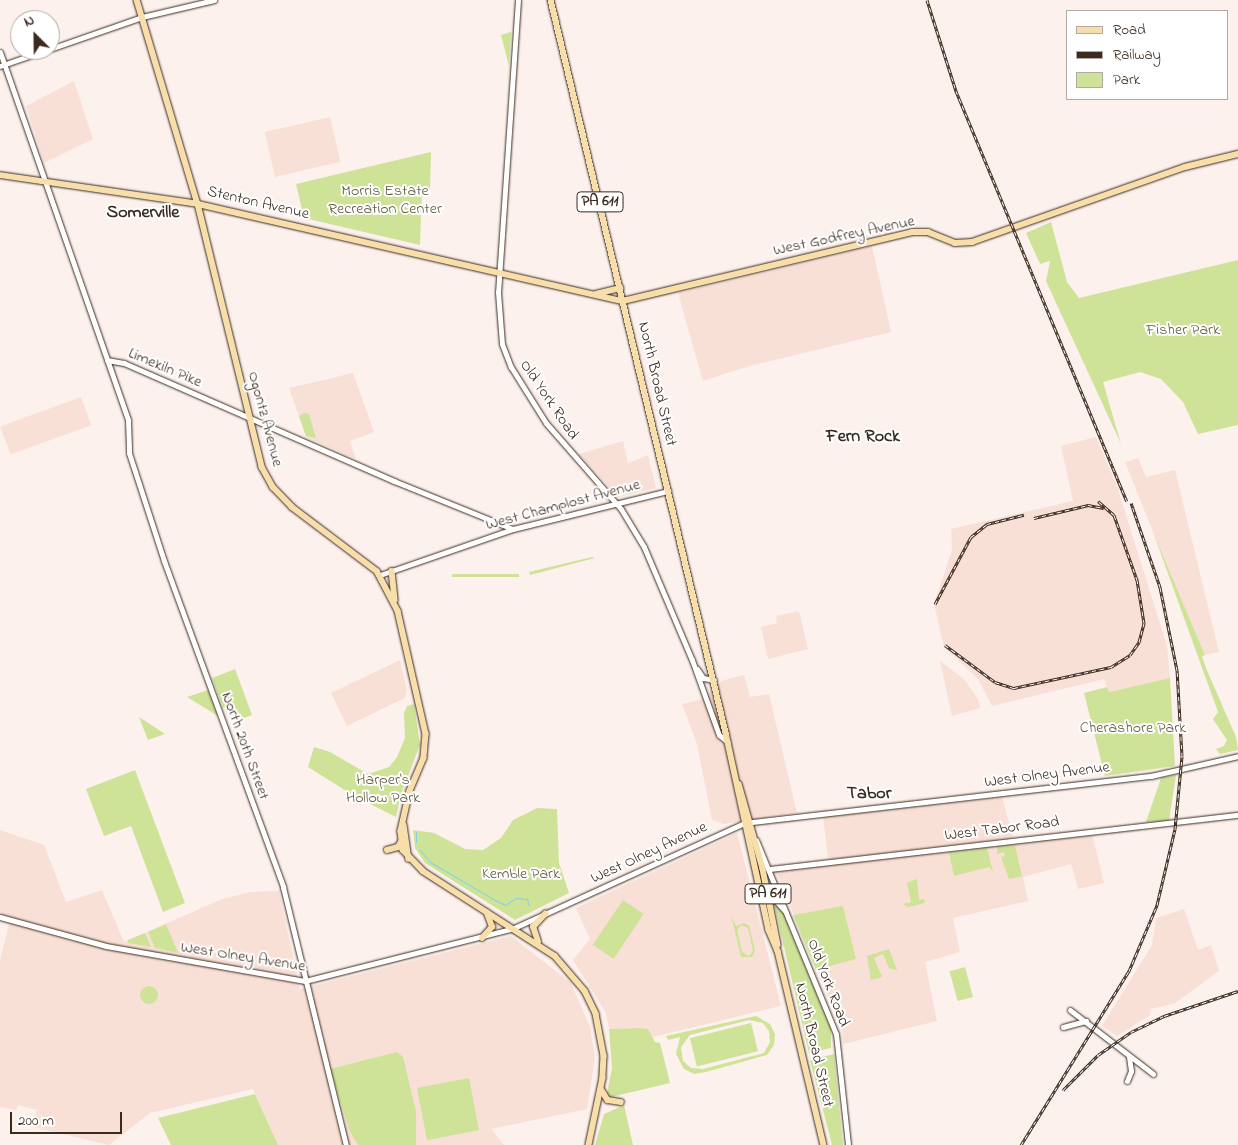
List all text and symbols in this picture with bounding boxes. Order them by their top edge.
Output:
north arrow [10,10,60,60]
text: N [21,10,38,33]
legend [1066,10,1228,100]
text: Road [1113,19,1146,41]
text: Railway [1113,44,1161,66]
text: Park [1113,69,1140,91]
park label: Morris Estate Recreation Center [328,181,442,219]
street label: Stenton Avenue [205,182,311,224]
road number: PA 611 [576,190,624,214]
district label: Somerville [107,202,179,224]
street label: West Godfrey Avenue [771,212,917,260]
street label: North Broad Street [633,320,681,448]
park label: Fisher Park [1146,320,1220,340]
street label: Limekiln Pike [125,344,205,392]
street label: Old York Road [515,356,583,444]
street label: Ogontz Avenue [243,369,287,469]
district label: Fern Rock [826,426,900,448]
street label: West Champlost Avenue [484,475,642,535]
street label: North 20th Street [217,690,273,802]
park label: Cherashore Park [1080,718,1186,738]
street label: West Olney Avenue [983,758,1111,792]
park label: Harper's Hollow Park [346,770,420,808]
district label: Tabor [847,783,891,805]
street label: West Tabor Road [944,812,1060,846]
street label: West Olney Avenue [588,818,710,888]
park label: Kemble Park [482,864,560,884]
road number: PA 611 [744,882,792,906]
street label: Old York Road [803,937,853,1029]
street label: West Olney Avenue [179,938,307,976]
street label: North Broad Street [790,981,838,1109]
scale bar [12,1102,125,1134]
text: 200 m [18,1110,54,1132]

